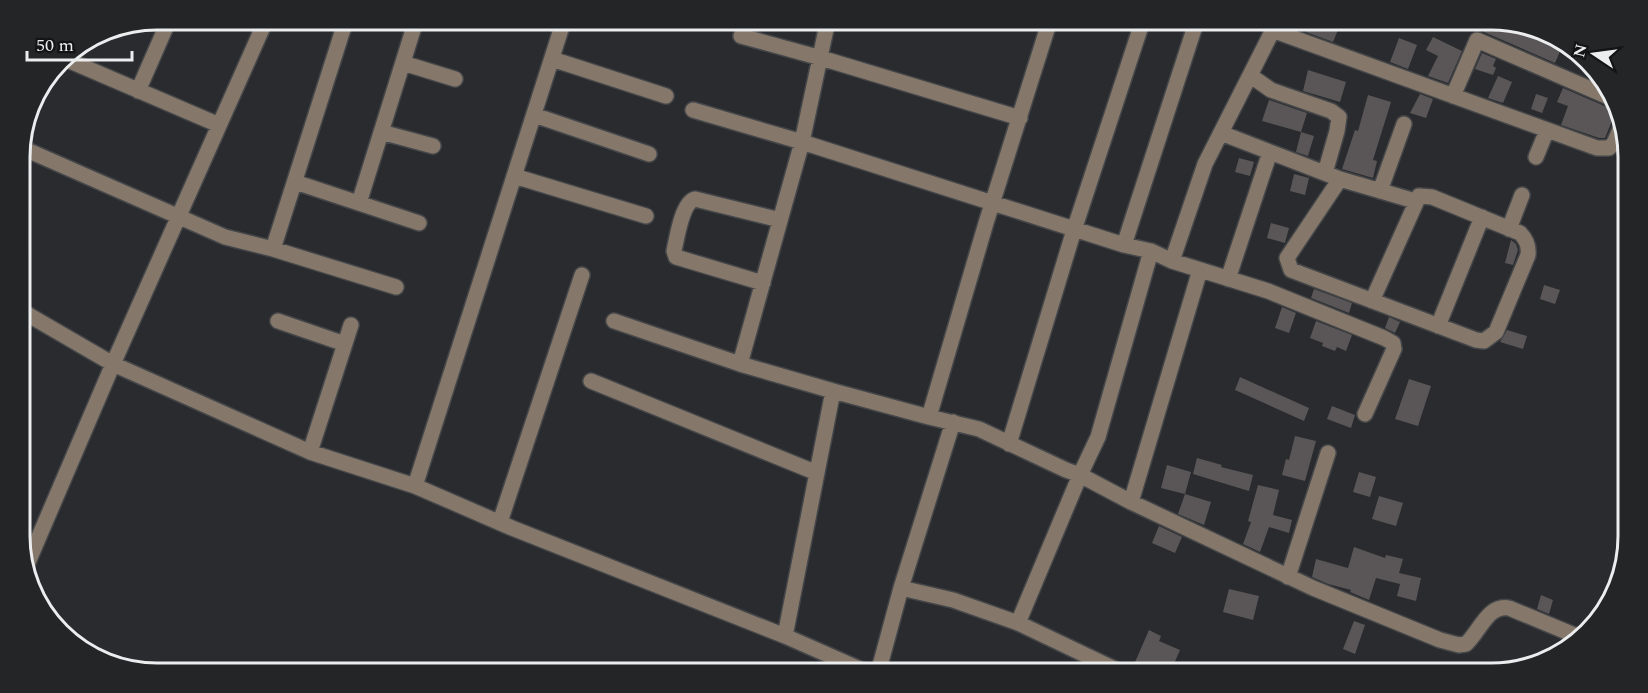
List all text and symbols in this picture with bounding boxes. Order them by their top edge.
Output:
scale bar [27,24,132,62]
north arrow [1564,24,1624,84]
text: 50 m [36,32,74,59]
text: N [1567,42,1594,60]

